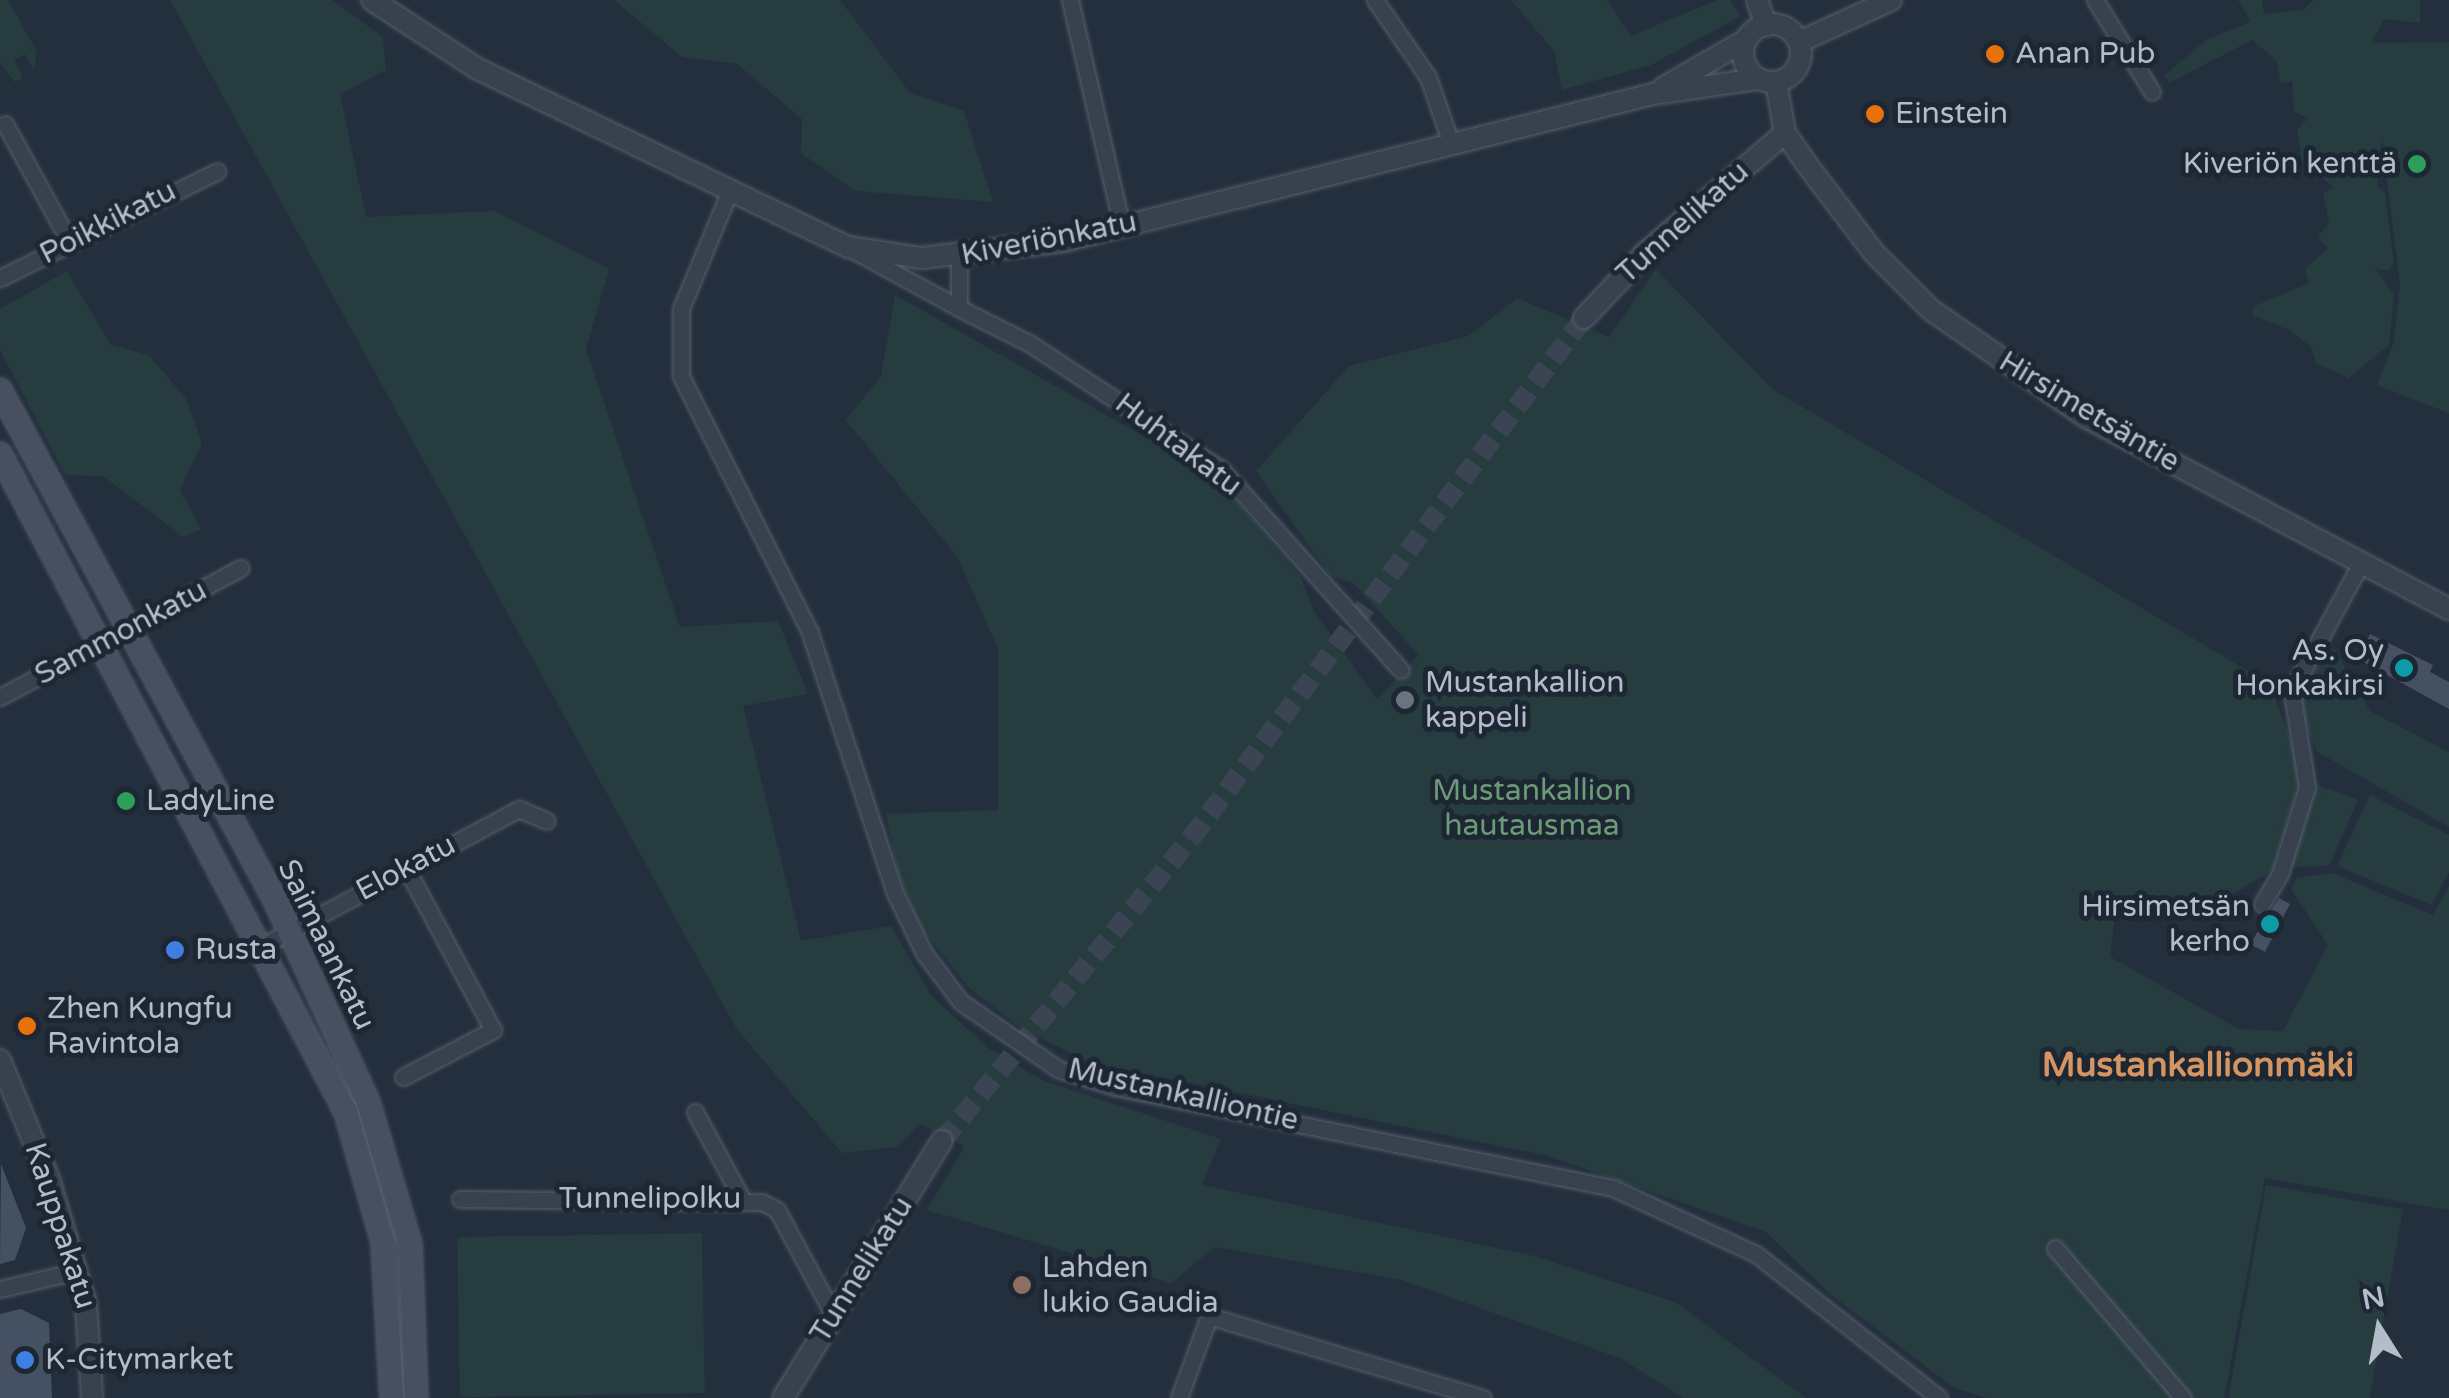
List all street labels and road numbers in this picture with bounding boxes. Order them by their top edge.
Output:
street label: Tunnelikatu [1609,154,1757,292]
street label: Poikkikatu [34,173,182,273]
street label: Kiveriönkatu [958,204,1140,274]
street label: Hirsimetsäntie [1992,344,2186,480]
street label: Huhtakatu [1108,386,1248,504]
street label: Sammonkatu [29,573,213,693]
street label: Elokatu [350,827,462,909]
street label: Saimaankatu [269,854,383,1036]
street label: Mustankalliontie [1064,1051,1302,1139]
street label: Kauppakatu [16,1139,104,1313]
street label: Tunnelipolku [559,1181,741,1217]
street label: Tunnelikatu [803,1190,921,1350]

